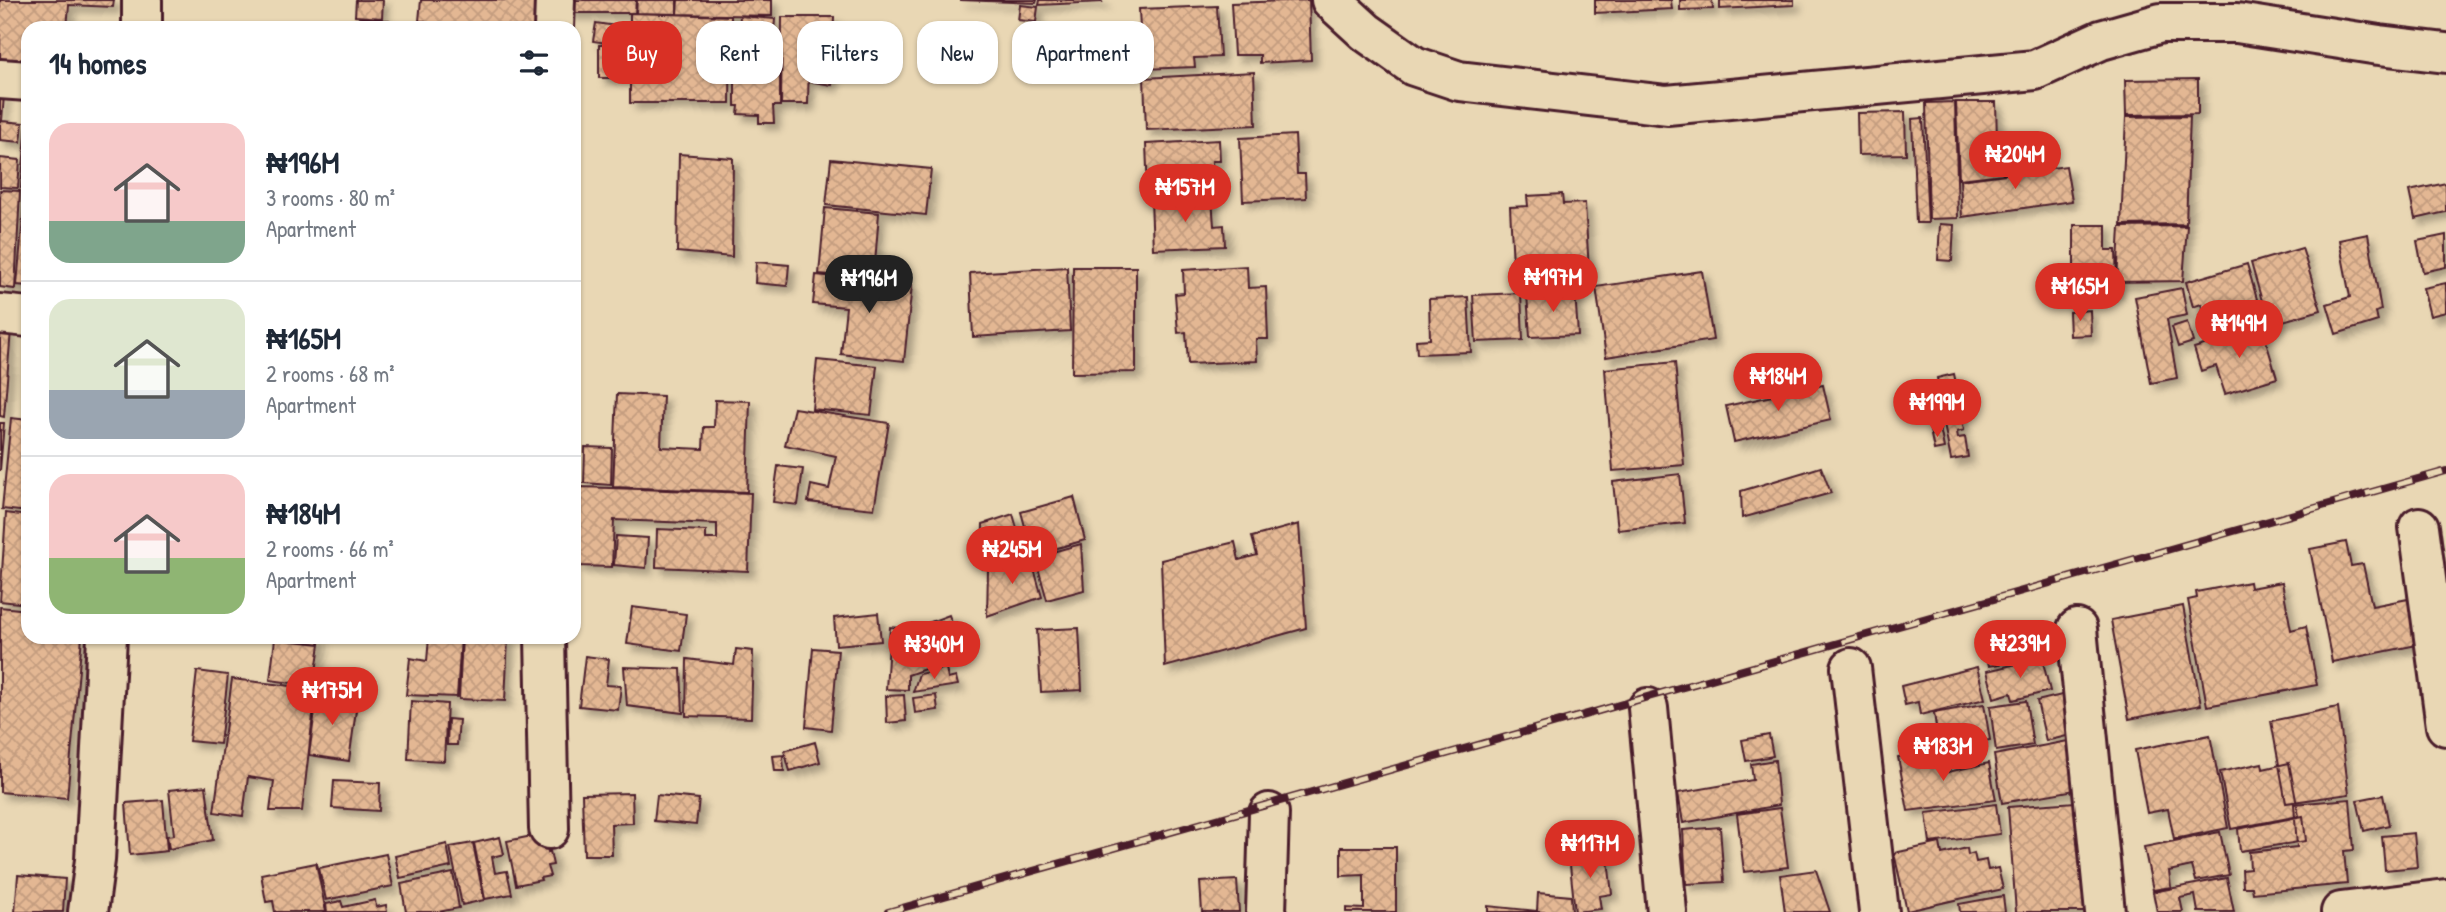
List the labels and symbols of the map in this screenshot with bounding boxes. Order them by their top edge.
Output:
pin: ₦204M [1966,132,2064,191]
pin: ₦157M [1136,164,1234,224]
pin: ₦197M [1504,254,1602,314]
pin: ₦196M [820,256,918,315]
pin: ₦165M [2031,264,2129,323]
pin: ₦149M [2190,300,2288,360]
pin: ₦184M [1729,354,1827,413]
pin: ₦199M [1888,380,1986,439]
pin: ₦245M [963,526,1061,586]
pin: ₦239M [1971,620,2069,680]
pin: ₦340M [885,622,983,681]
pin: ₦175M [283,668,381,727]
pin: ₦183M [1894,724,1992,783]
pin: ₦117M [1541,820,1639,880]

